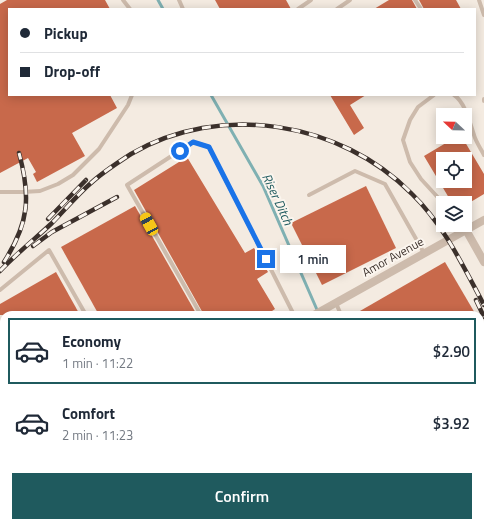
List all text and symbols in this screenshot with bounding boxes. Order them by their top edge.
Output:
text: Pickup [44,22,88,45]
text: Drop-off [44,60,100,83]
north arrow [436,108,472,144]
map controls [436,108,472,232]
route start [171,142,189,160]
button: locate [436,152,472,188]
water label: Riser Ditch [257,170,299,229]
button: layers [436,196,472,232]
car [138,211,160,237]
street label: Amor Avenue [358,232,427,281]
callout: 1 min [280,245,346,273]
text: 1 min [297,249,329,269]
route end [257,250,275,268]
text: Economy [62,330,121,353]
icon: car [14,333,50,369]
text: $2.90 [433,340,470,363]
text: 1 min · 11:22 [62,353,133,373]
text: Comfort [62,402,115,425]
icon: car [14,405,50,441]
text: $3.92 [433,412,470,435]
text: 2 min · 11:23 [62,425,133,445]
button: Confirm [12,473,472,519]

